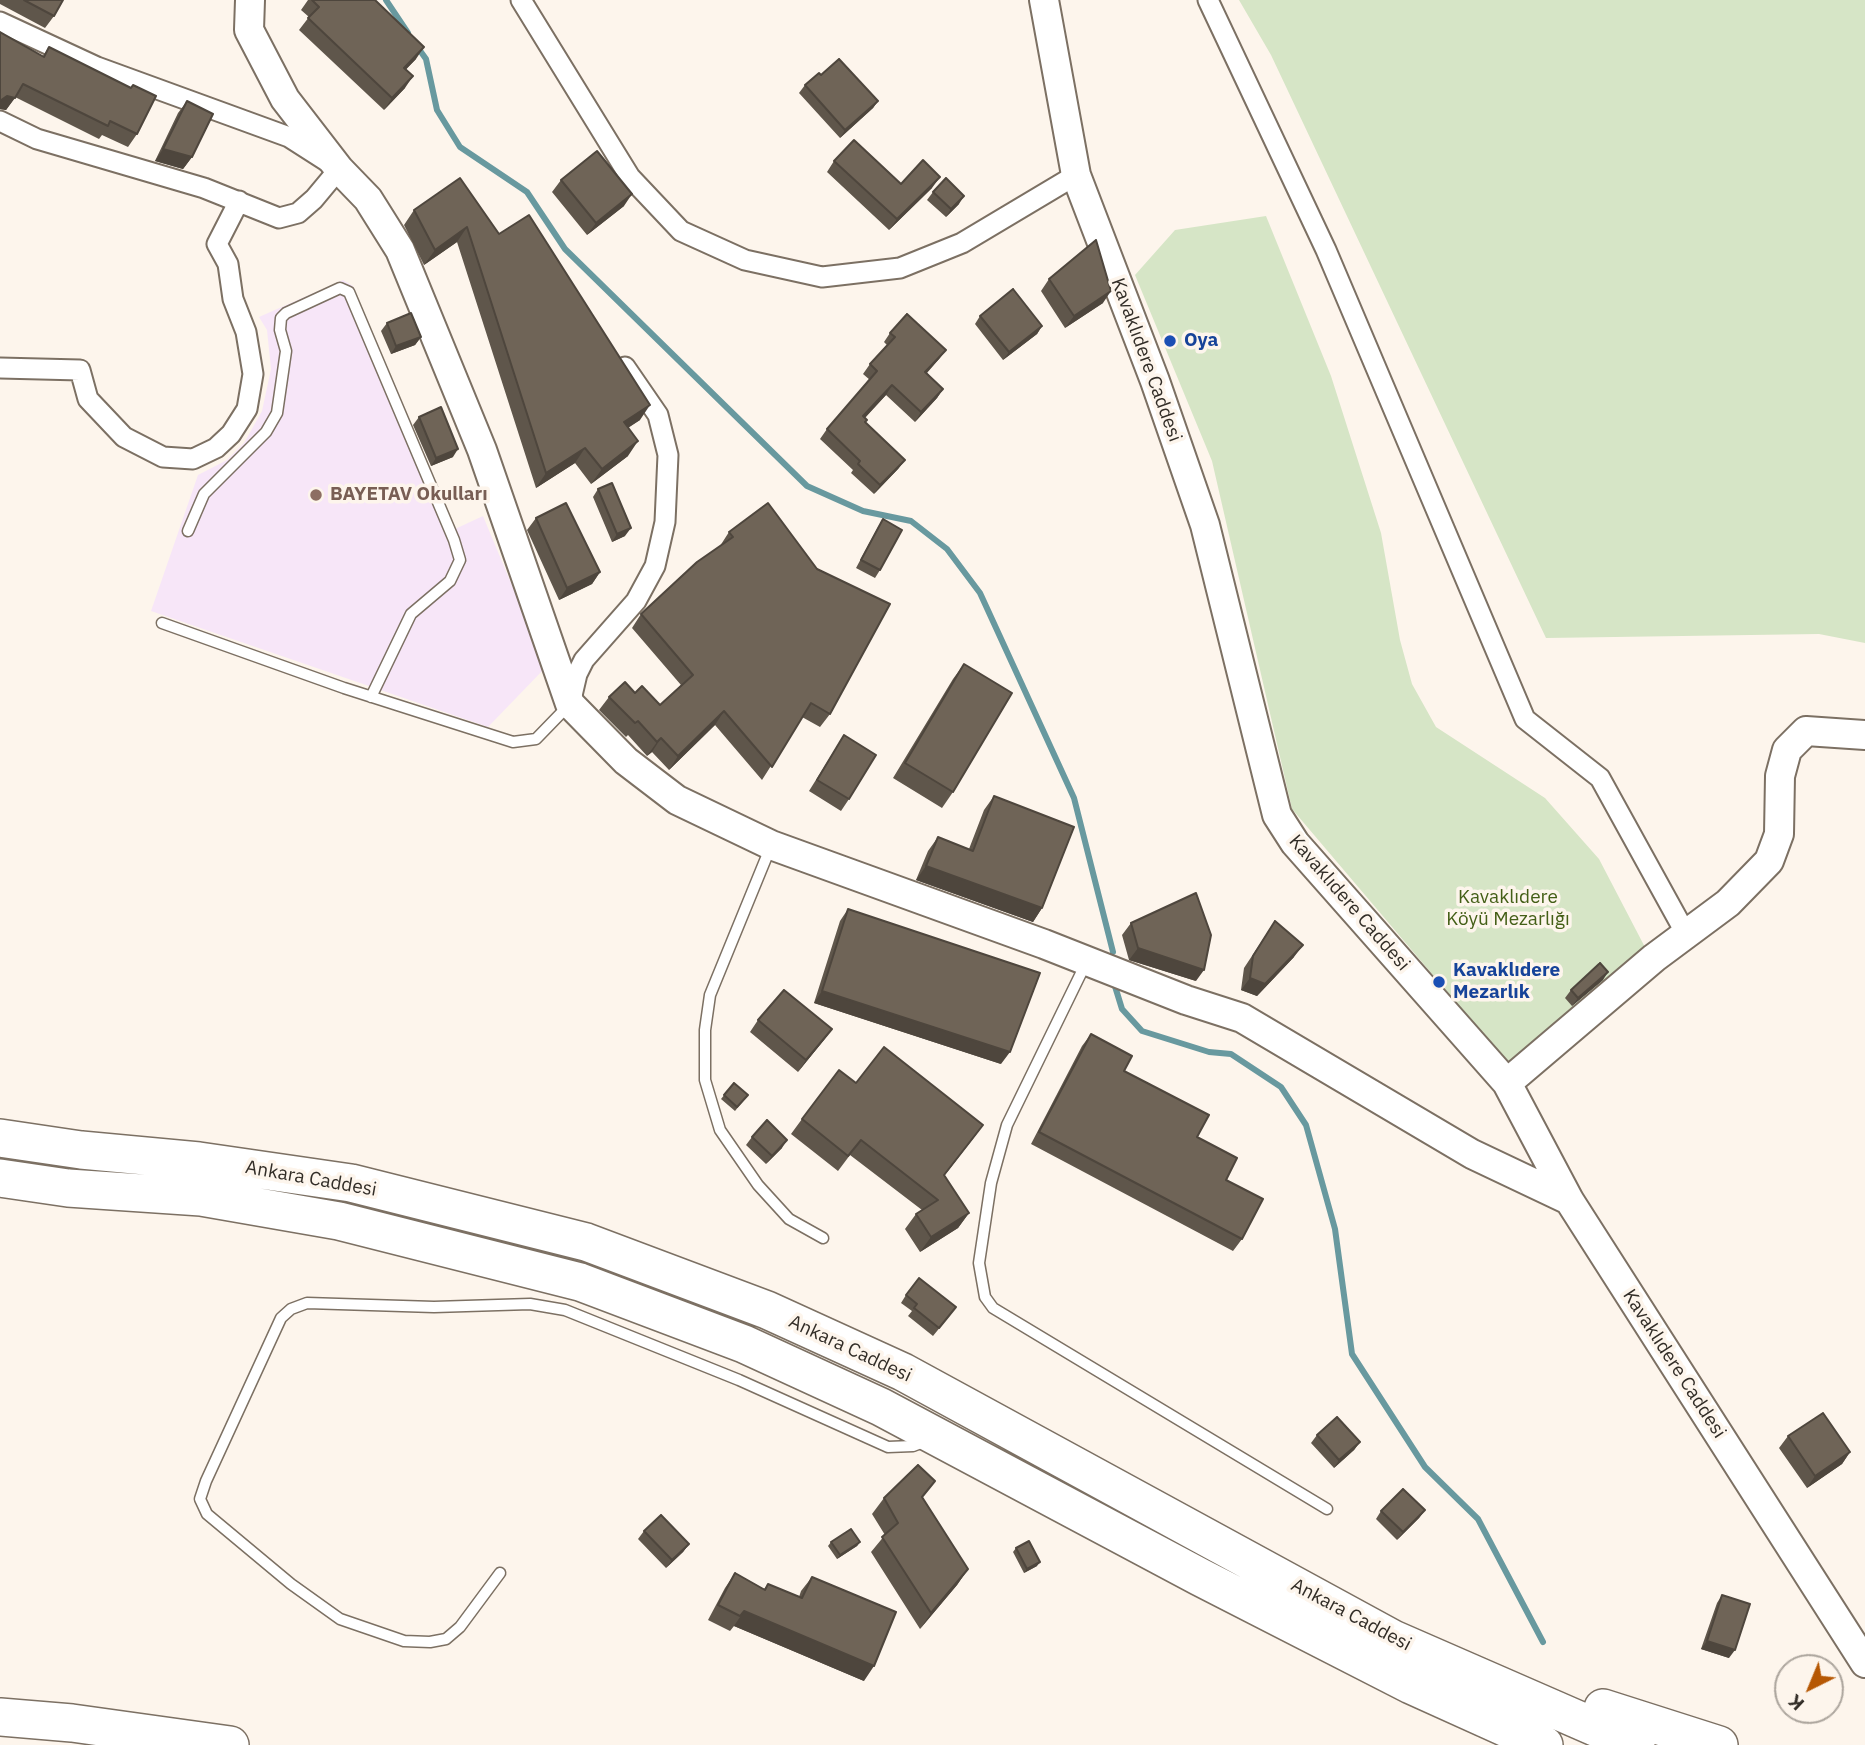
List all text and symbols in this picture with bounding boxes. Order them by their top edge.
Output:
street label: Kavaklıdere Caddesi [1106,275,1186,445]
place label: Oya [1184,330,1218,352]
marker: Oya [1162,333,1178,349]
place label: BAYETAV Okulları [330,484,488,506]
marker: BAYETAV Okulları [308,487,324,503]
street label: Kavaklıdere Caddesi [1284,830,1414,976]
park label: Kavaklıdere Köyü Mezarlığı [1446,887,1570,931]
place label: Kavaklıdere Mezarlık [1453,960,1560,1004]
marker: Kavaklıdere Mezarlık [1431,974,1447,990]
street label: Ankara Caddesi [244,1156,378,1202]
street label: Kavaklıdere Caddesi [1617,1285,1731,1443]
street label: Ankara Caddesi [785,1311,915,1387]
street label: Ankara Caddesi [1287,1574,1415,1656]
north arrow [1774,1654,1844,1724]
text: K [1783,1690,1809,1716]

